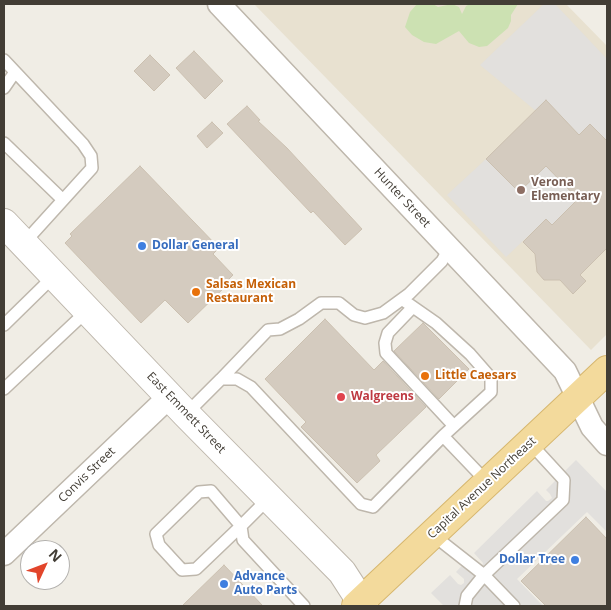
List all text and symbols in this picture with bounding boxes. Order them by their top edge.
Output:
street label: Hunter Street [371,165,433,231]
place label: Verona Elementary [531,176,600,204]
marker: Verona Elementary [515,184,527,196]
place label: Dollar General [152,239,239,253]
marker: Dollar General [136,240,148,252]
place label: Salsas Mexican Restaurant [206,278,296,306]
marker: Salsas Mexican Restaurant [190,286,202,298]
street label: East Emmett Street [144,369,228,457]
place label: Little Caesars [435,369,516,383]
marker: Little Caesars [419,370,431,382]
place label: Walgreens [351,390,414,404]
marker: Walgreens [335,391,347,403]
street label: Capital Avenue Northeast [425,434,539,542]
street label: Convis Street [56,444,118,506]
north arrow [20,540,70,590]
text: N [45,544,66,566]
place label: Dollar Tree [499,553,565,567]
marker: Dollar Tree [569,554,581,566]
place label: Advance Auto Parts [234,570,297,598]
marker: Advance Auto Parts [218,578,230,590]

